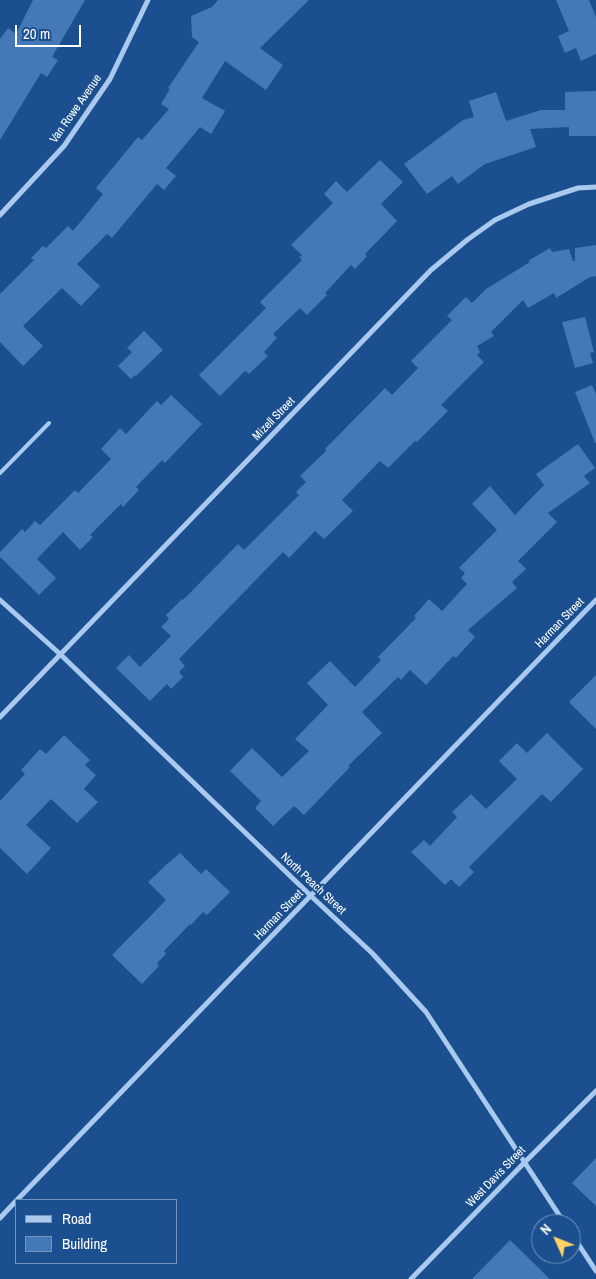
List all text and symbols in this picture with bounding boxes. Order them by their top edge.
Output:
scale bar [18,15,84,47]
text: 20 m [23,23,50,44]
street label: Van Rowe Avenue [47,72,105,146]
street label: Mizell Street [250,394,298,444]
street label: Harman Street [533,595,587,651]
street label: North Peach Street [277,850,349,918]
street label: Harman Street [252,887,306,943]
street label: West Davis Street [463,1144,529,1210]
legend [15,1199,178,1264]
text: Road [62,1208,91,1229]
north arrow [531,1214,581,1264]
text: N [537,1220,555,1239]
text: Building [62,1233,107,1254]

